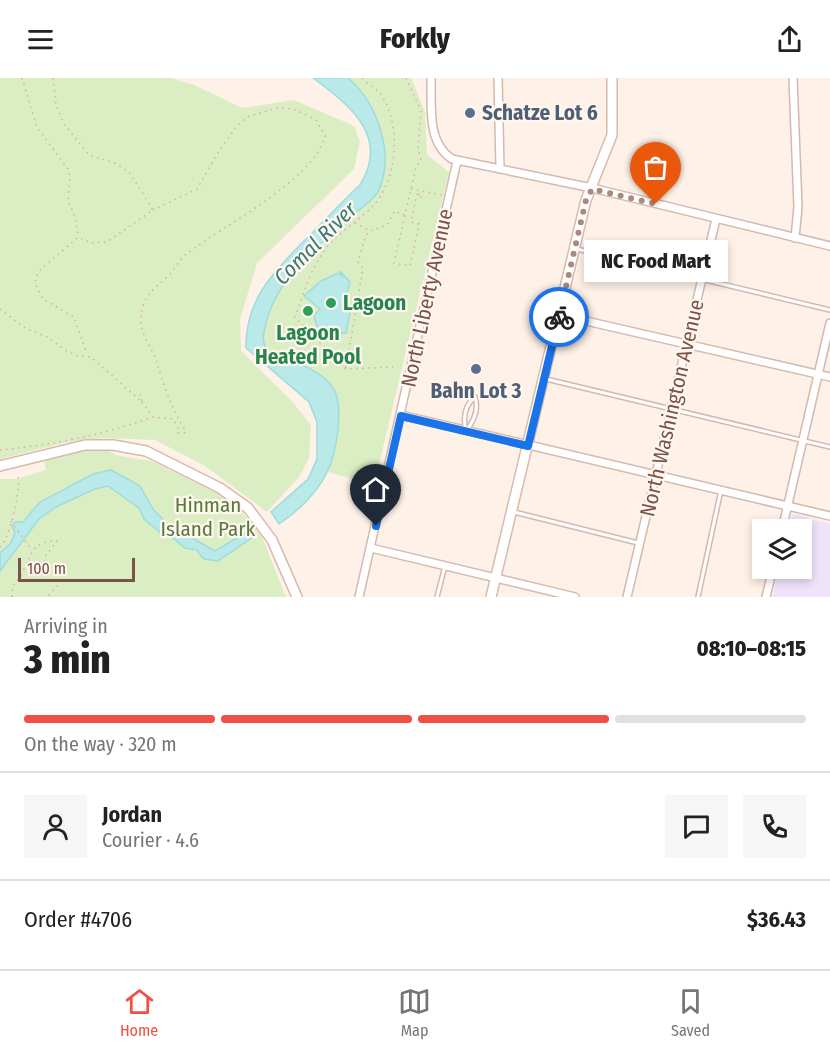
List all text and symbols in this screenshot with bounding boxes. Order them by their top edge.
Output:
icon: menu [24,23,57,56]
text: Forkly [380,23,450,55]
icon: share [773,23,806,56]
place label: Schatze Lot 6 [482,100,598,126]
marker: Schatze Lot 6 [463,106,477,120]
pin [630,142,681,204]
icon: bag [639,151,672,184]
water label: Comal River [268,195,364,291]
street label: North Liberty Avenue [395,206,459,390]
callout: NC Food Mart [584,240,728,282]
text: NC Food Mart [601,249,711,273]
courier [529,287,589,347]
place label: Lagoon [343,290,406,316]
marker: Lagoon [324,296,338,310]
street label: North Washington Avenue [634,297,710,519]
icon: bike [543,301,576,334]
marker: Lagoon Heated Pool [301,304,315,318]
place label: Lagoon Heated Pool [255,320,361,370]
marker: Bahn Lot 3 [469,362,483,376]
place label: Bahn Lot 3 [431,378,521,404]
pin [350,464,401,526]
icon: home [359,473,392,506]
park label: Hinman Island Park [161,492,256,542]
map controls [752,519,812,579]
button: layers [752,519,812,579]
scale bar [18,555,135,582]
text: 100 m [27,559,66,578]
text: Arriving in [24,614,108,638]
text: 08:10–08:15 [697,635,806,662]
text: 3 min [24,637,111,683]
text: On the way · 320 m [24,732,177,756]
button: person [24,795,87,858]
button: chat [665,795,728,858]
button: phone [743,795,806,858]
text: Jordan [102,801,162,828]
text: Courier · 4.6 [102,828,199,852]
text: Order #4706 [24,906,132,933]
text: $36.43 [747,906,806,933]
tab: Home [120,985,158,1040]
tab: Map [398,985,431,1040]
tab: Saved [671,985,710,1040]

